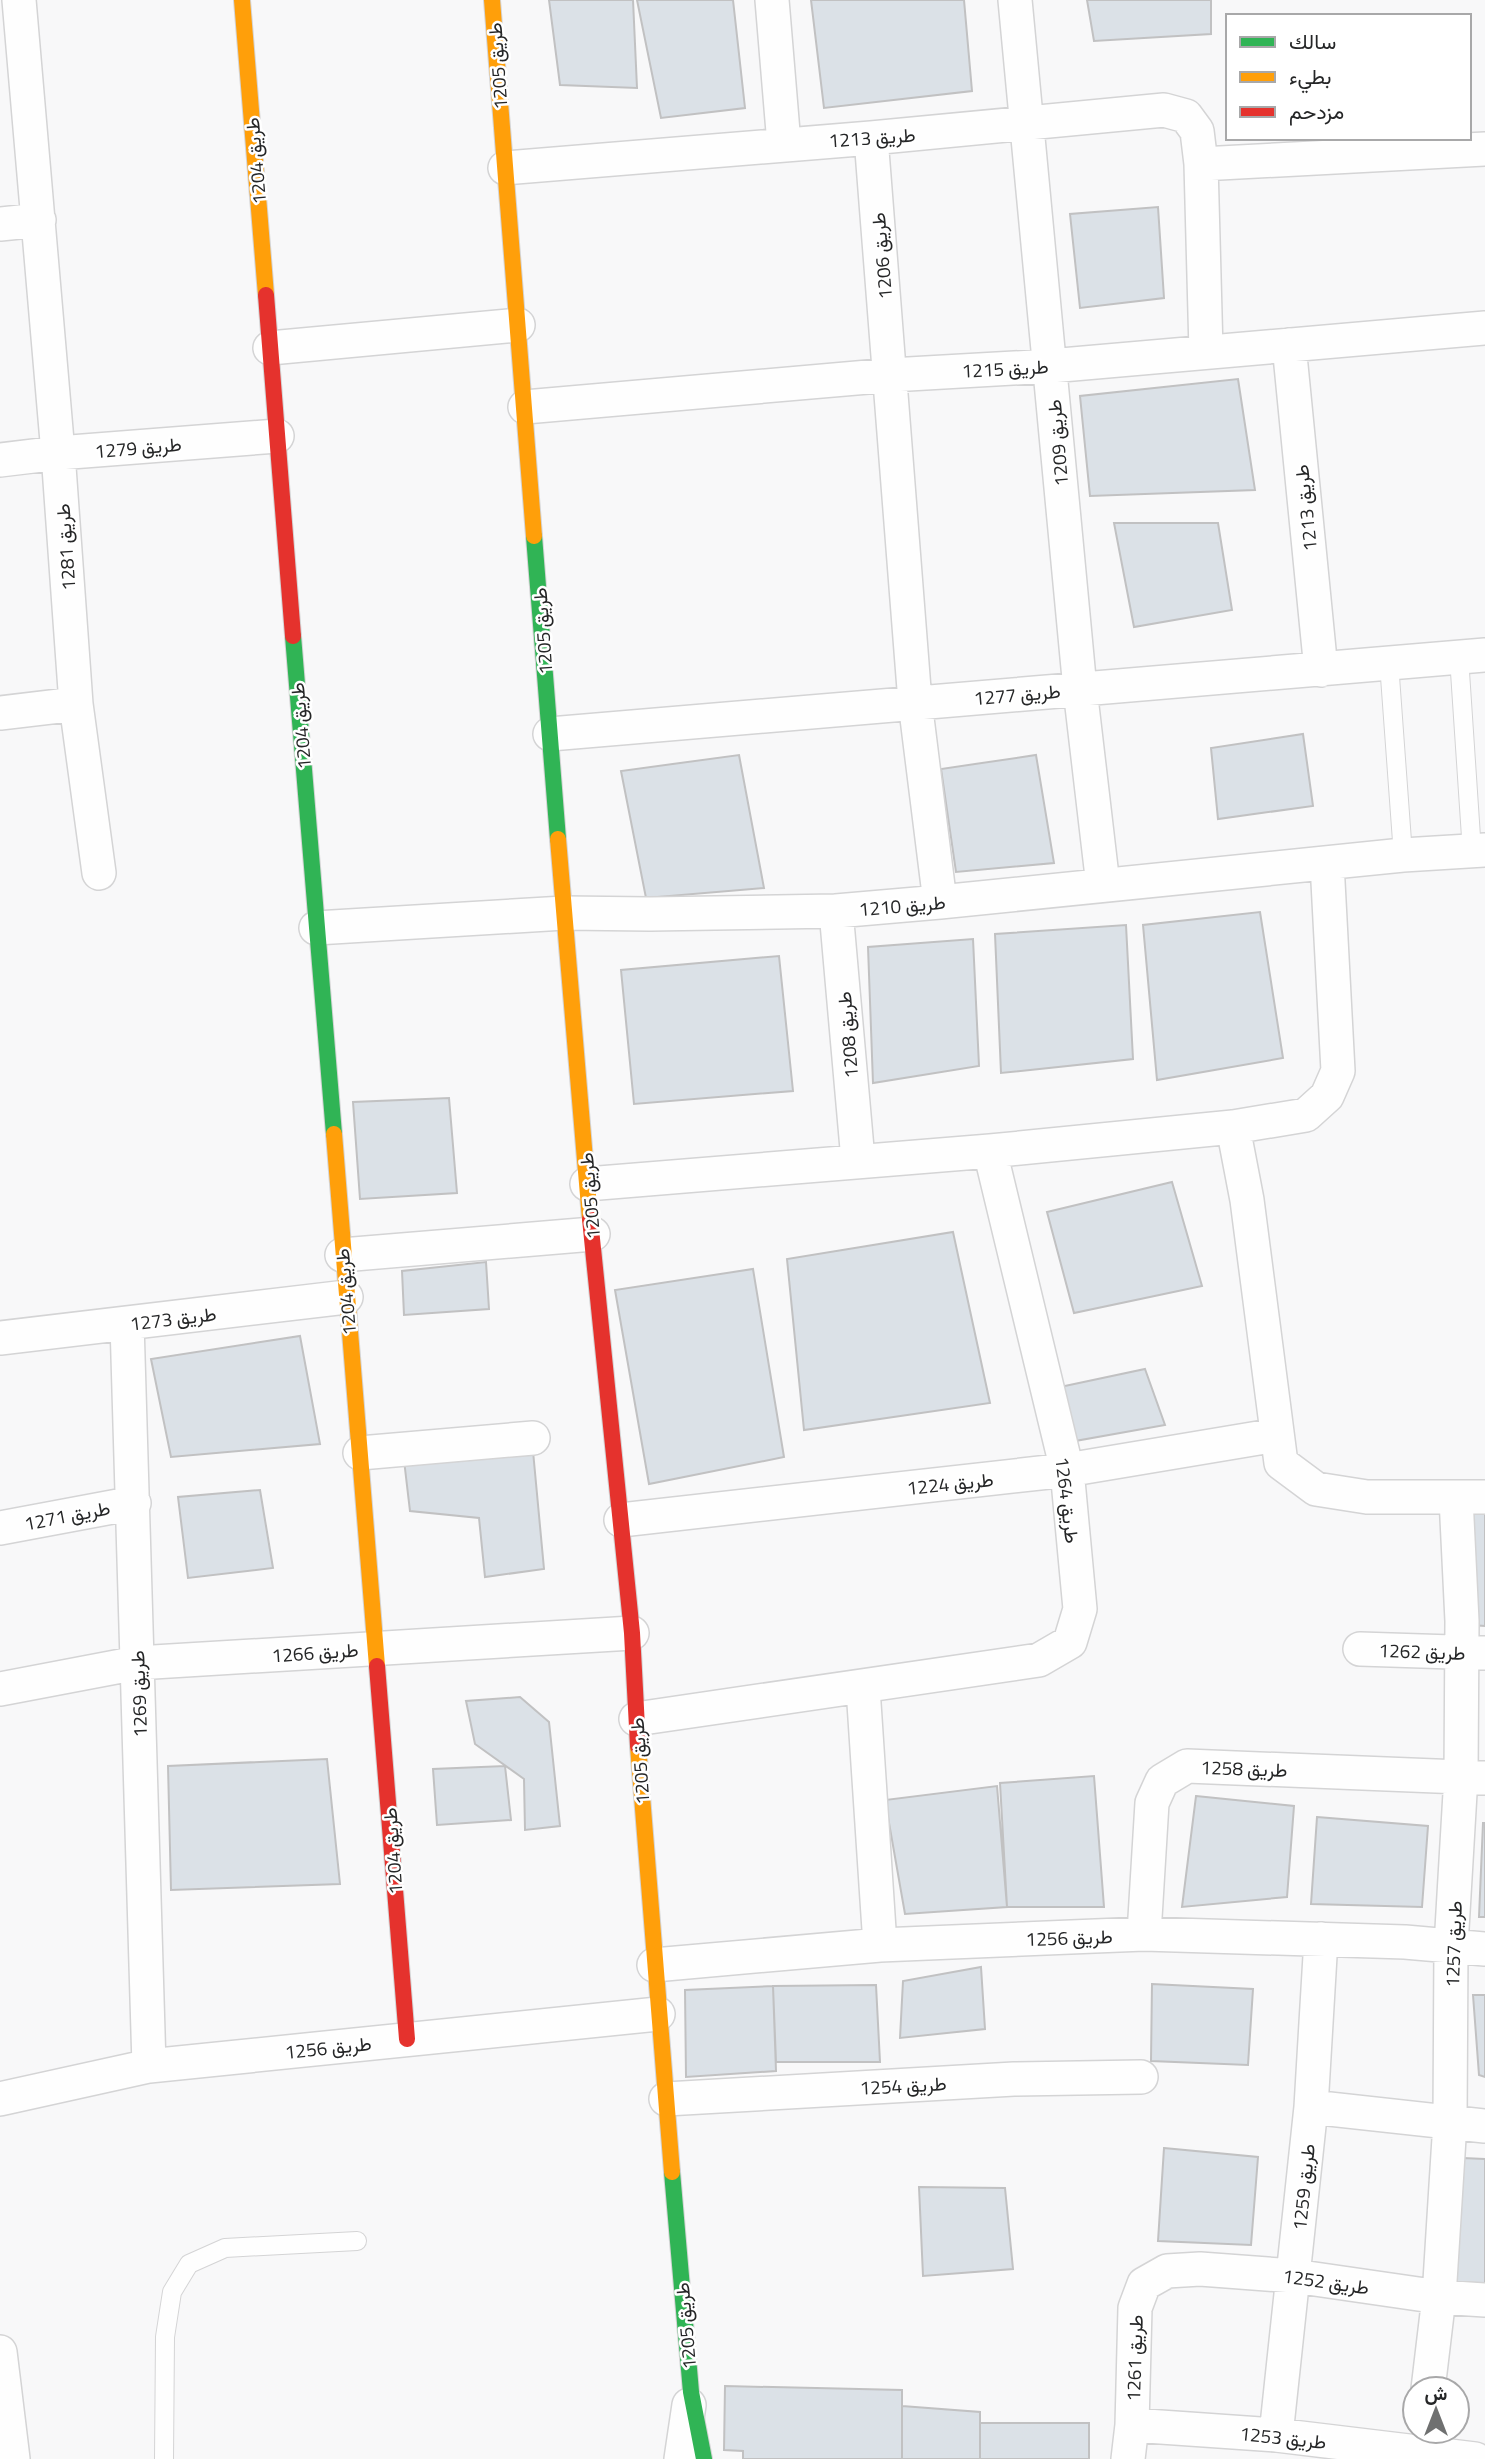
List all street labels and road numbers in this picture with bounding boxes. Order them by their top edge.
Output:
street label: طريق 1205 [479,22,515,110]
street label: طريق 1204 [237,116,273,206]
street label: طريق 1213 [828,119,916,155]
street label: طريق 1206 [863,211,899,301]
street label: طريق 1215 [961,351,1049,385]
street label: طريق 1209 [1039,398,1075,488]
street label: طريق 1279 [93,429,183,465]
street label: طريق 1213 [1286,463,1324,553]
street label: طريق 1281 [47,503,83,591]
street label: طريق 1205 [524,587,560,675]
street label: طريق 1277 [972,676,1062,712]
street label: طريق 1204 [282,681,318,771]
street label: طريق 1210 [857,887,947,923]
street label: طريق 1208 [829,990,865,1080]
street label: طريق 1205 [571,1151,607,1241]
street label: طريق 1204 [327,1247,363,1337]
street label: طريق 1273 [128,1298,218,1338]
street label: طريق 1264 [1048,1455,1088,1545]
street label: طريق 1224 [905,1464,995,1502]
street label: طريق 1271 [22,1492,112,1538]
street label: طريق 1266 [271,1634,359,1670]
street label: طريق 1262 [1378,1635,1466,1667]
street label: طريق 1269 [122,1650,154,1738]
street label: طريق 1205 [621,1717,657,1805]
street label: طريق 1258 [1200,1752,1288,1784]
street label: طريق 1204 [374,1807,410,1895]
street label: طريق 1257 [1437,1900,1469,1988]
street label: طريق 1256 [1025,1921,1113,1953]
street label: طريق 1256 [283,2028,373,2066]
street label: طريق 1254 [859,2068,947,2102]
street label: طريق 1259 [1284,2142,1322,2232]
street label: طريق 1252 [1281,2261,1371,2301]
street label: طريق 1205 [667,2281,703,2371]
street label: طريق 1261 [1118,2314,1150,2402]
street label: طريق 1253 [1238,2418,1328,2456]

